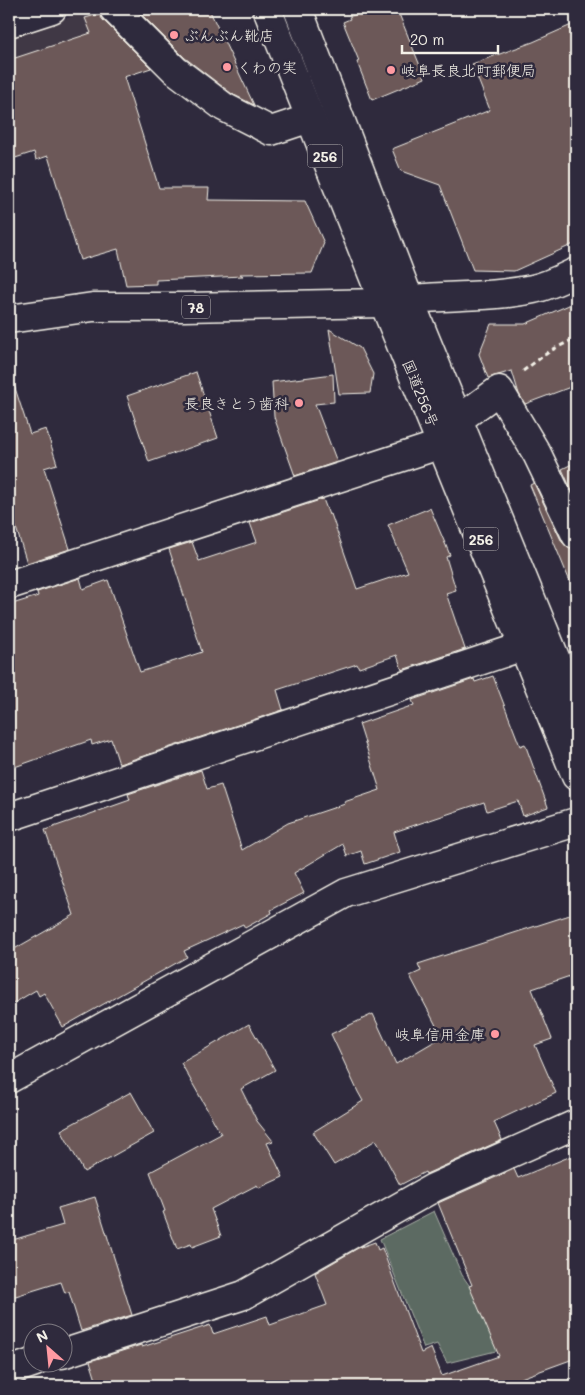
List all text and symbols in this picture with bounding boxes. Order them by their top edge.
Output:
scale bar [402,22,499,54]
place label: ぶんぶん靴店 [184,25,274,45]
marker: ぶんぶん靴店 [168,29,180,41]
text: 20 m [410,29,444,49]
place label: くわの実 [237,57,297,77]
place label: 岐阜長良北町郵便局 [401,60,536,80]
marker: くわの実 [221,61,233,73]
marker: 岐阜長良北町郵便局 [385,64,397,76]
road number: 256 [308,144,342,168]
road number: 78 [182,296,210,318]
street label: 国道256号 [398,356,444,430]
place label: 長良きとう歯科 [184,393,289,413]
marker: 長良きとう歯科 [293,397,305,409]
road number: 256 [464,528,498,550]
place label: 岐阜信用金庫 [395,1024,485,1044]
marker: 岐阜信用金庫 [489,1028,501,1040]
north arrow [22,1322,72,1372]
text: N [33,1325,51,1347]

